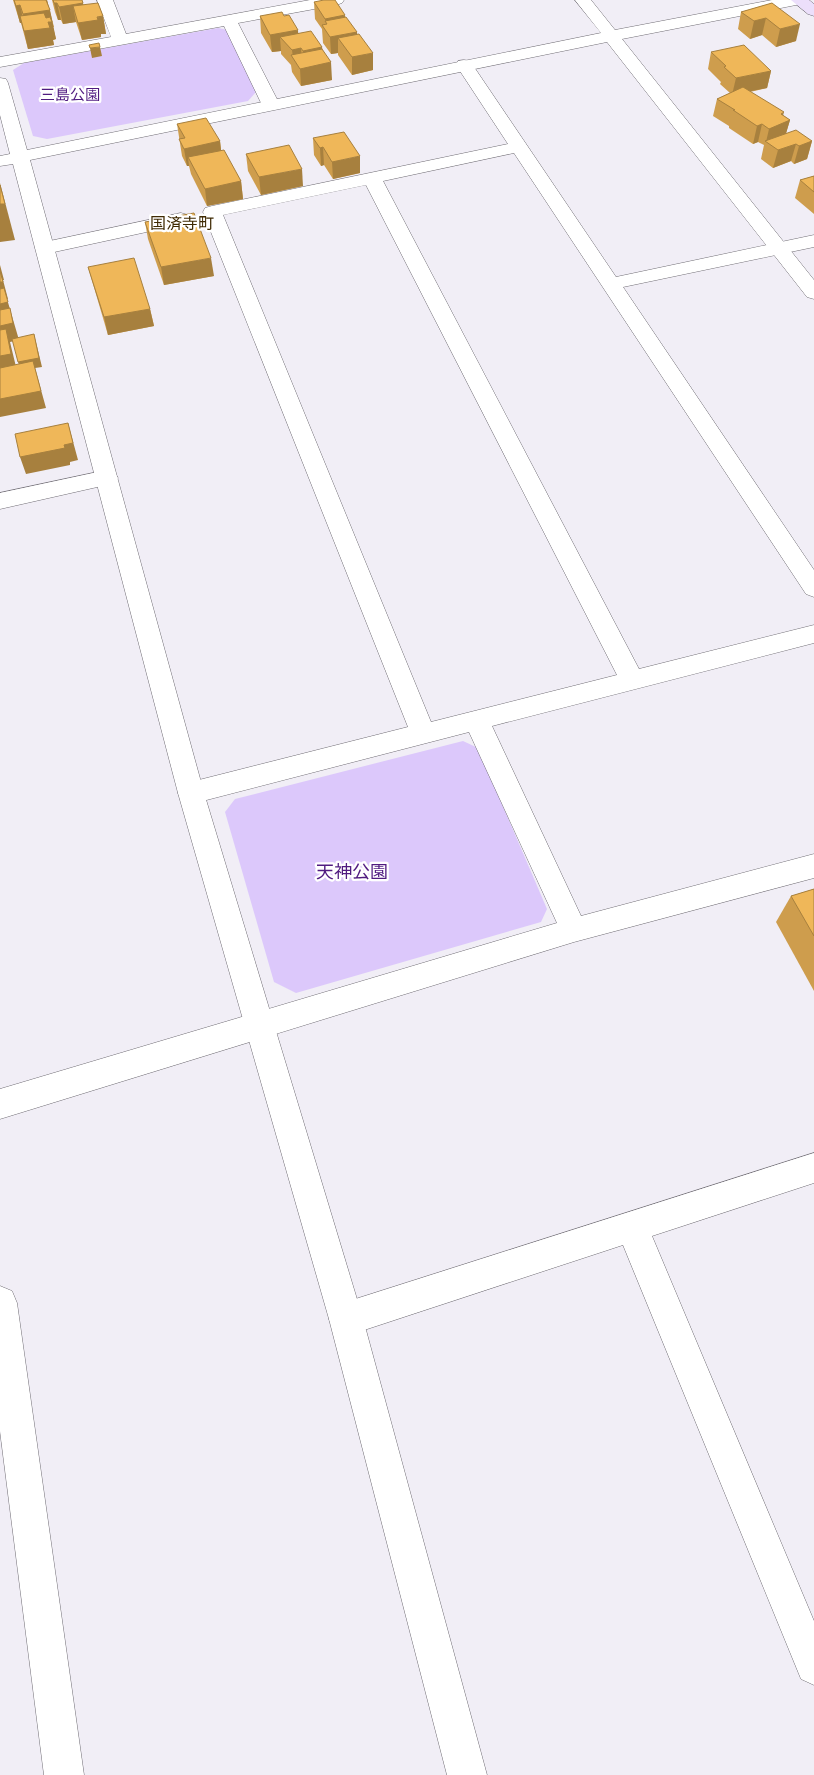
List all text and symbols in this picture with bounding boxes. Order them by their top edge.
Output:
park label: 三島公園 [40,83,100,106]
district label: 国済寺町 [150,211,214,235]
park label: 天神公園 [316,858,388,885]

